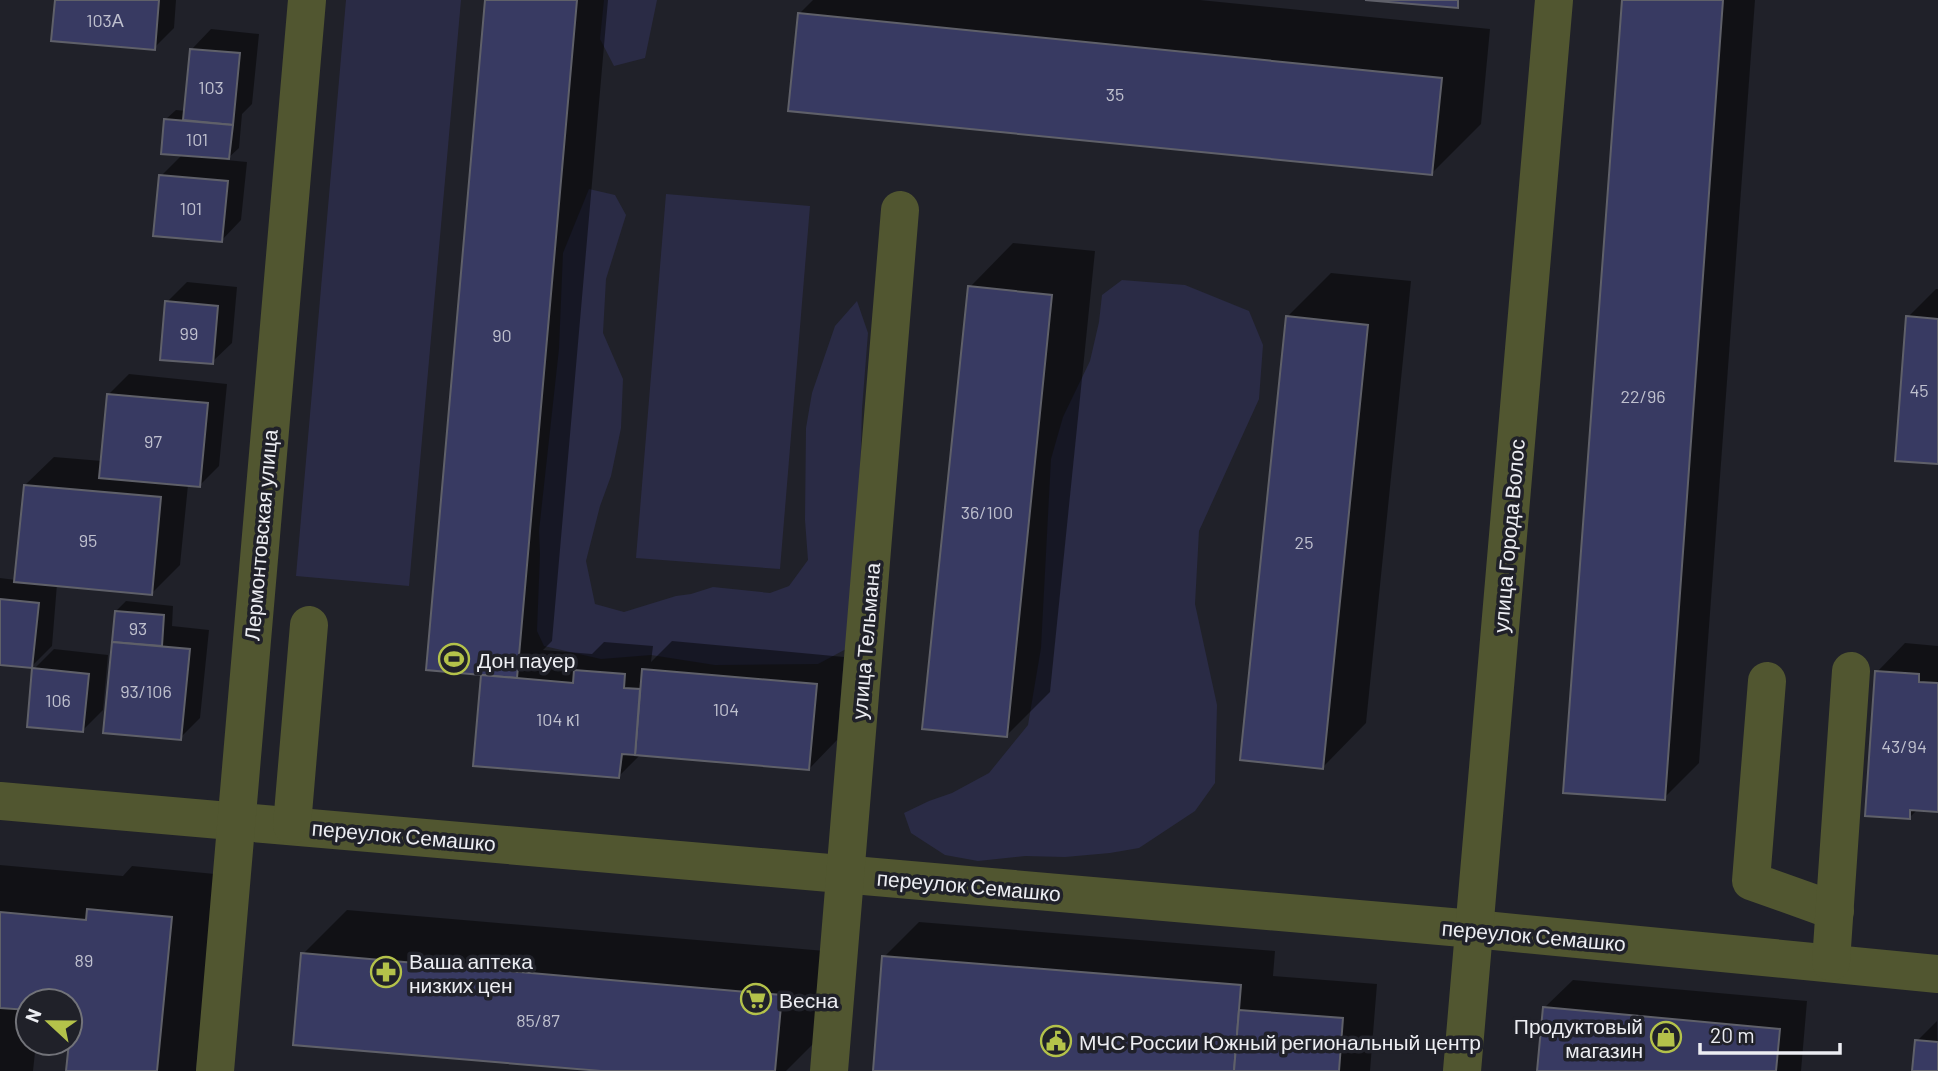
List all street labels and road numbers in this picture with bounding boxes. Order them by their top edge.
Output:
street label: Лермонтовская улица [238,428,282,642]
street label: улица Города Волос [1487,438,1529,634]
street label: улица Тельмана [846,561,884,720]
street label: переулок Семашко [311,814,497,856]
street label: переулок Семашко [876,864,1062,906]
street label: переулок Семашко [1441,914,1627,956]

